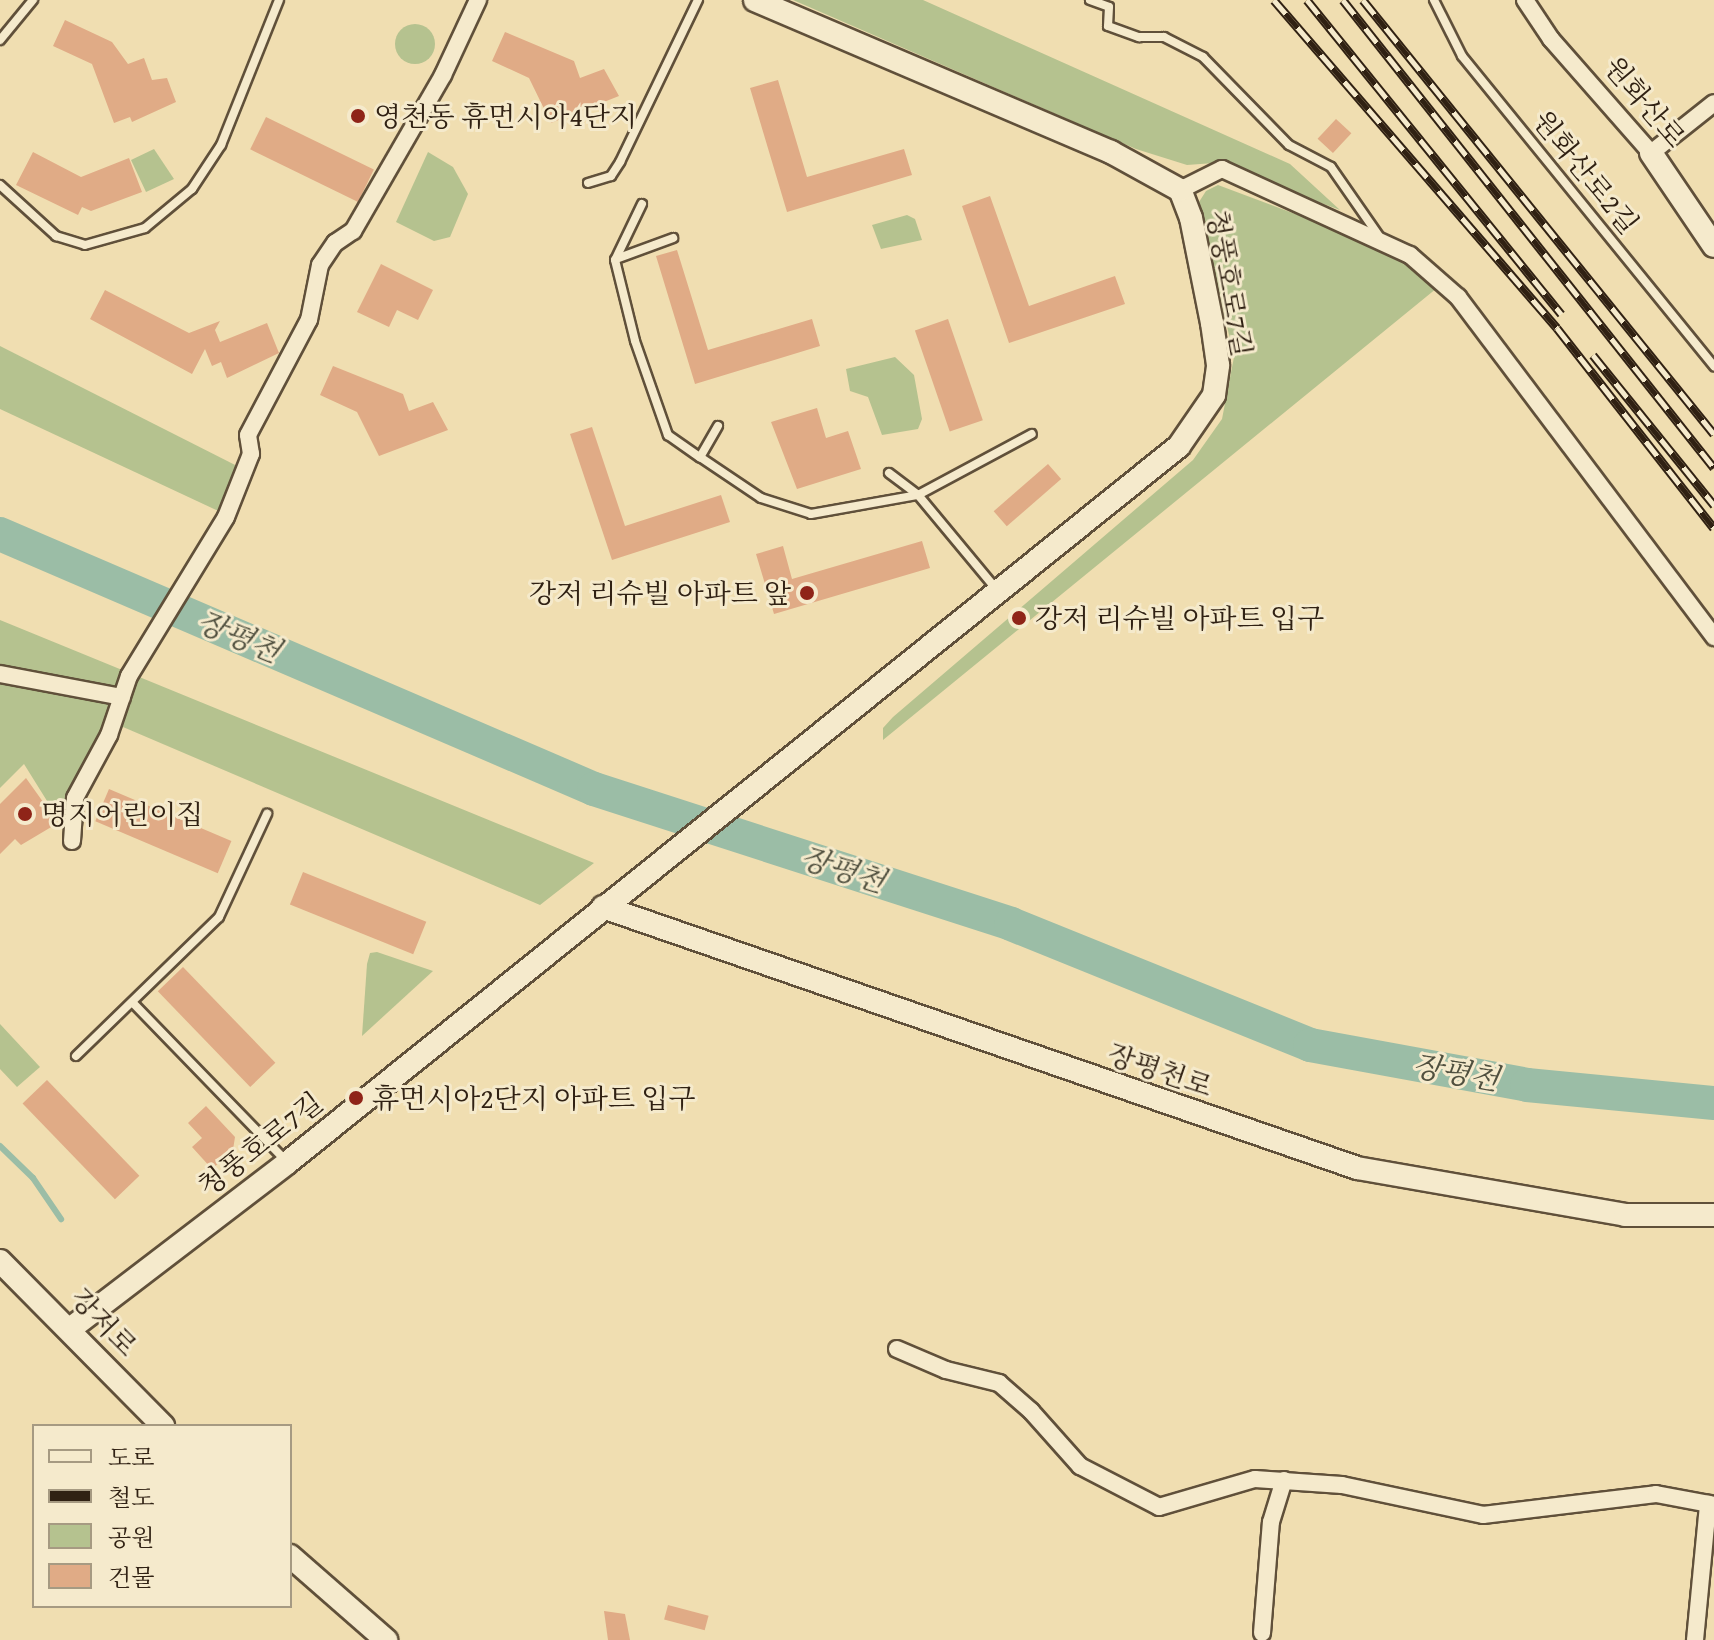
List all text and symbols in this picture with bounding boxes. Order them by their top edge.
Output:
street label: 원화산로 [1597,50,1693,154]
place label: 영천동 휴먼시아4단지 [374,99,637,133]
street label: 원화산로2길 [1526,104,1646,240]
marker: 영천동 휴먼시아4단지 [349,107,367,125]
street label: 청풍호로7길 [1201,207,1259,359]
place label: 강저 리슈빌 아파트 앞 [529,576,791,610]
marker: 강저 리슈빌 아파트 앞 [798,584,816,602]
place label: 강저 리슈빌 아파트 입구 [1035,601,1324,635]
water label: 장평천 [192,602,286,670]
marker: 강저 리슈빌 아파트 입구 [1010,609,1028,627]
place label: 명지어린이집 [41,797,203,831]
marker: 명지어린이집 [16,805,34,823]
water label: 장평천 [796,838,890,900]
street label: 장평천로 [1103,1037,1217,1103]
water label: 장평천 [1410,1047,1502,1097]
place label: 휴먼시아2단지 아파트 입구 [372,1081,695,1115]
street label: 청풍호로7길 [191,1085,329,1203]
marker: 휴먼시아2단지 아파트 입구 [347,1089,365,1107]
street label: 강저로 [64,1281,144,1363]
legend [32,1424,292,1608]
text: 도로 [108,1440,154,1475]
text: 철도 [108,1480,154,1515]
text: 공원 [108,1520,154,1555]
text: 건물 [108,1560,154,1595]

